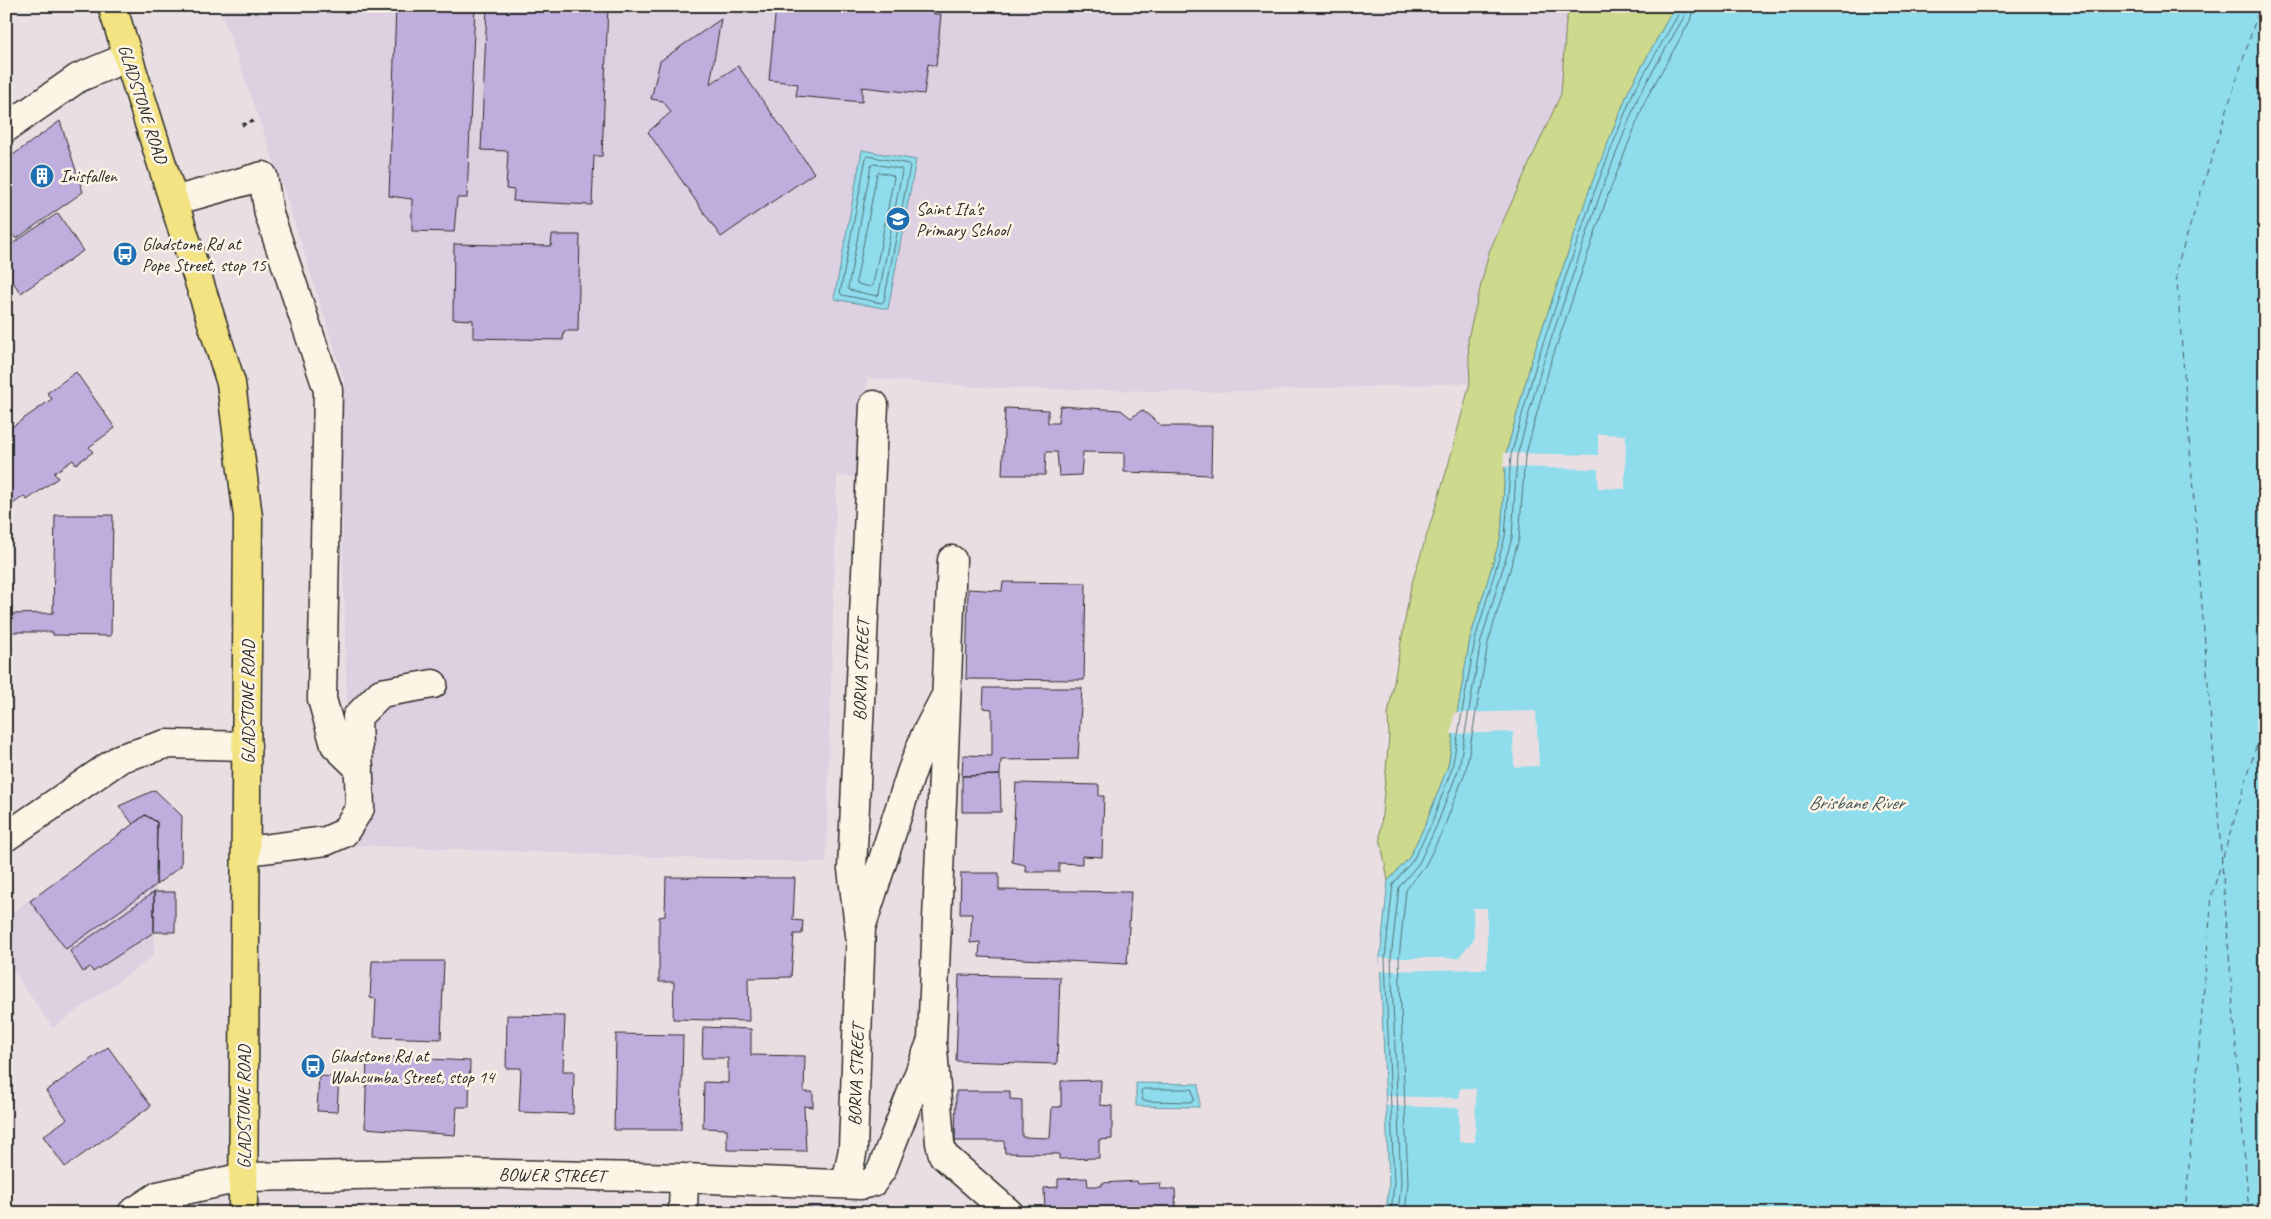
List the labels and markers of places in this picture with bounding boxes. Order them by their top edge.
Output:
building icon: Inisfallen [29,163,55,189]
place label: Inisfallen [60,165,118,187]
place label: Saint Ita's Primary School [916,198,1011,241]
school or university icon: Saint Ita's Primary School [885,206,911,232]
place label: Gladstone Rd at Pope Street, stop 15 [142,233,267,276]
bus stop icon: Gladstone Rd at Pope Street, stop 15 [112,241,138,267]
place label: Gladstone Rd at Wahcumba Street, stop 14 [330,1045,496,1088]
bus stop icon: Gladstone Rd at Wahcumba Street, stop 14 [300,1053,326,1079]

